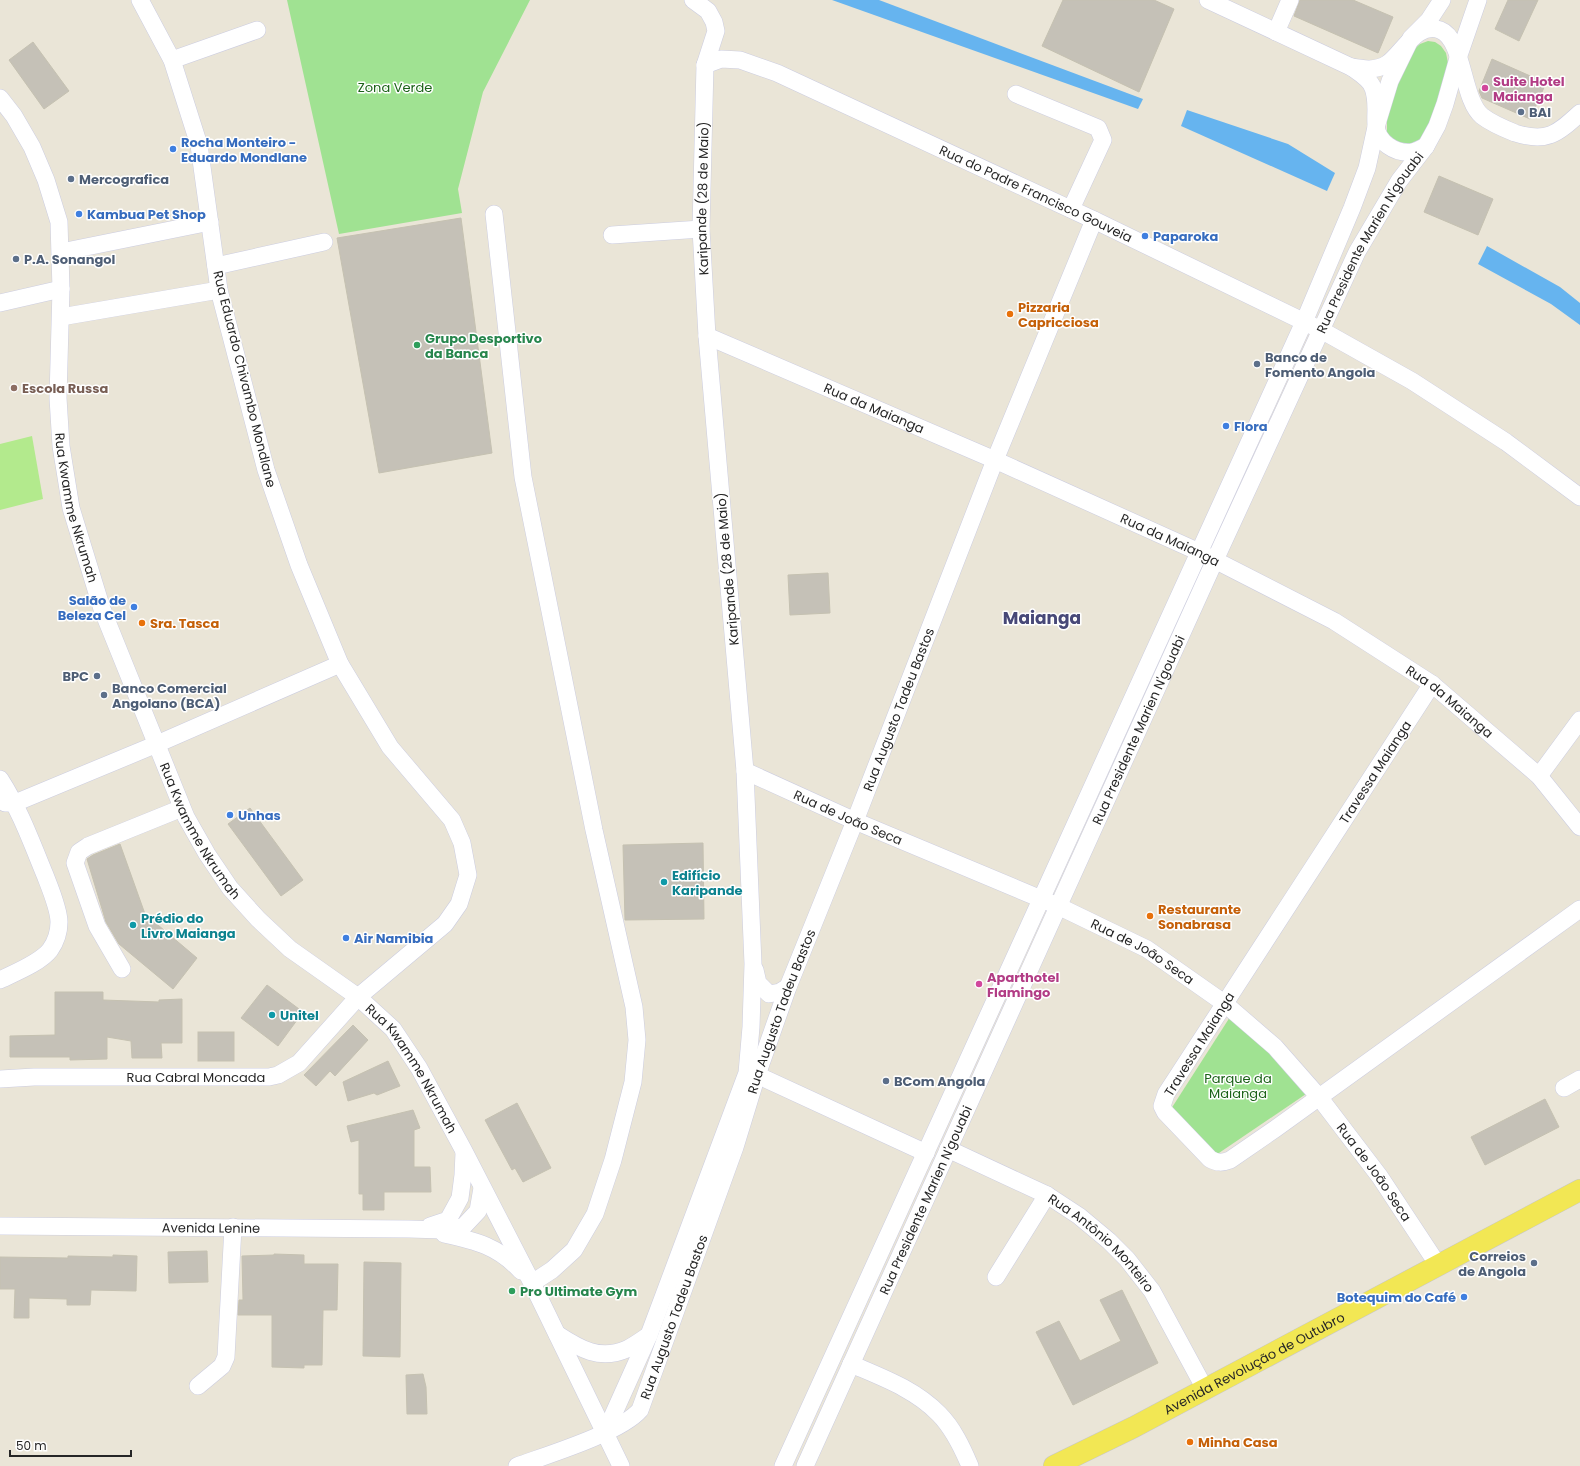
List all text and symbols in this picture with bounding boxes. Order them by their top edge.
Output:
place label: Suite Hotel Maianga [1493,72,1565,106]
park label: Zona Verde [358,78,432,97]
marker: Suite Hotel Maianga [1480,83,1490,93]
place label: BAI [1529,103,1551,122]
marker: BAI [1516,107,1526,117]
street label: Karipande (28 de Maio) [692,121,714,276]
place label: Rocha Monteiro - Eduardo Mondlane [181,133,307,167]
street label: Rua do Padre Francisco Gouveia [936,141,1135,247]
marker: Rocha Monteiro - Eduardo Mondlane [168,144,178,154]
street label: Rua Presidente Marien N'gouabi [1312,148,1428,337]
place label: Mercografica [79,170,169,189]
marker: Mercografica [66,174,76,184]
place label: Kambua Pet Shop [87,205,206,224]
marker: Kambua Pet Shop [74,209,84,219]
place label: Paparoka [1153,227,1218,246]
marker: Paparoka [1140,231,1150,241]
place label: P.A. Sonangol [24,250,116,269]
marker: P.A. Sonangol [11,254,21,264]
street label: Rua Eduardo Chivambo Mondlane [208,269,281,490]
place label: Pizzaria Capricciosa [1018,298,1099,332]
marker: Pizzaria Capricciosa [1005,309,1015,319]
place label: Grupo Desportivo da Banca [425,329,542,363]
marker: Grupo Desportivo da Banca [412,340,422,350]
place label: Banco de Fomento Angola [1265,348,1376,382]
marker: Banco de Fomento Angola [1252,359,1262,369]
street label: Rua da Maianga [821,378,927,438]
place label: Escola Russa [22,379,109,398]
marker: Escola Russa [9,383,19,393]
place label: Flora [1234,417,1268,436]
marker: Flora [1221,421,1231,431]
street label: Rua Kwamme Nkrumah [50,432,102,585]
street label: Karipande (28 de Maio) [711,492,744,646]
street label: Rua da Maianga [1117,509,1223,571]
place label: Salão de Beleza Cel [58,591,126,625]
marker: Salão de Beleza Cel [129,602,139,612]
district label: Maianga [1003,606,1081,630]
place label: Sra. Tasca [150,614,219,633]
marker: Sra. Tasca [137,618,147,628]
street label: Rua Augusto Tadeu Bastos [858,625,939,794]
street label: Rua Presidente Marien N'gouabi [1087,632,1190,828]
street label: Rua da Maianga [1402,661,1497,743]
place label: BPC [62,667,89,686]
marker: BPC [92,671,102,681]
place label: Banco Comercial Angolano (BCA) [112,679,227,713]
marker: Banco Comercial Angolano (BCA) [99,690,109,700]
street label: Travessa Maianga [1335,717,1416,828]
street label: Rua Kwamme Nkrumah [155,760,245,903]
street label: Rua de João Seca [790,785,905,850]
place label: Unhas [238,806,281,825]
marker: Unhas [225,810,235,820]
place label: Edifício Karipande [672,866,743,900]
marker: Edifício Karipande [659,877,669,887]
place label: Restaurante Sonabrasa [1158,900,1241,934]
place label: Prédio do Livro Maianga [141,909,236,943]
marker: Restaurante Sonabrasa [1145,911,1155,921]
street label: Rua de João Seca [1087,914,1198,989]
marker: Prédio do Livro Maianga [128,920,138,930]
street label: Rua Augusto Tadeu Bastos [743,926,820,1096]
place label: Air Namibia [354,929,434,948]
marker: Air Namibia [341,933,351,943]
place label: Aparthotel Flamingo [987,968,1059,1002]
marker: Aparthotel Flamingo [974,979,984,989]
street label: Travessa Maianga [1160,988,1239,1100]
street label: Rua Kwamme Nkrumah [361,999,462,1137]
place label: Unitel [280,1006,319,1025]
marker: Unitel [267,1010,277,1020]
street label: Rua Cabral Moncada [127,1068,265,1087]
park label: Parque da Maianga [1204,1069,1272,1103]
place label: BCom Angola [894,1072,986,1091]
marker: BCom Angola [881,1076,891,1086]
street label: Rua Presidente Marien N'gouabi [875,1102,977,1298]
street label: Rua de João Seca [1332,1119,1416,1225]
street label: Rua Antônio Monteiro [1044,1189,1158,1296]
street label: Avenida Lenine [162,1218,260,1238]
street label: Rua Augusto Tadeu Bastos [636,1232,713,1402]
place label: Correios de Angola [1458,1247,1526,1281]
marker: Correios de Angola [1529,1258,1539,1268]
place label: Pro Ultimate Gym [520,1282,638,1301]
marker: Pro Ultimate Gym [507,1286,517,1296]
place label: Botequim do Café [1337,1288,1456,1307]
marker: Botequim do Café [1459,1292,1469,1302]
street label: Avenida Revolução de Outubro [1161,1308,1348,1419]
scale bar [10,1432,131,1458]
place label: Minha Casa [1198,1433,1278,1452]
text: 50 m [16,1437,47,1454]
marker: Minha Casa [1185,1437,1195,1447]

